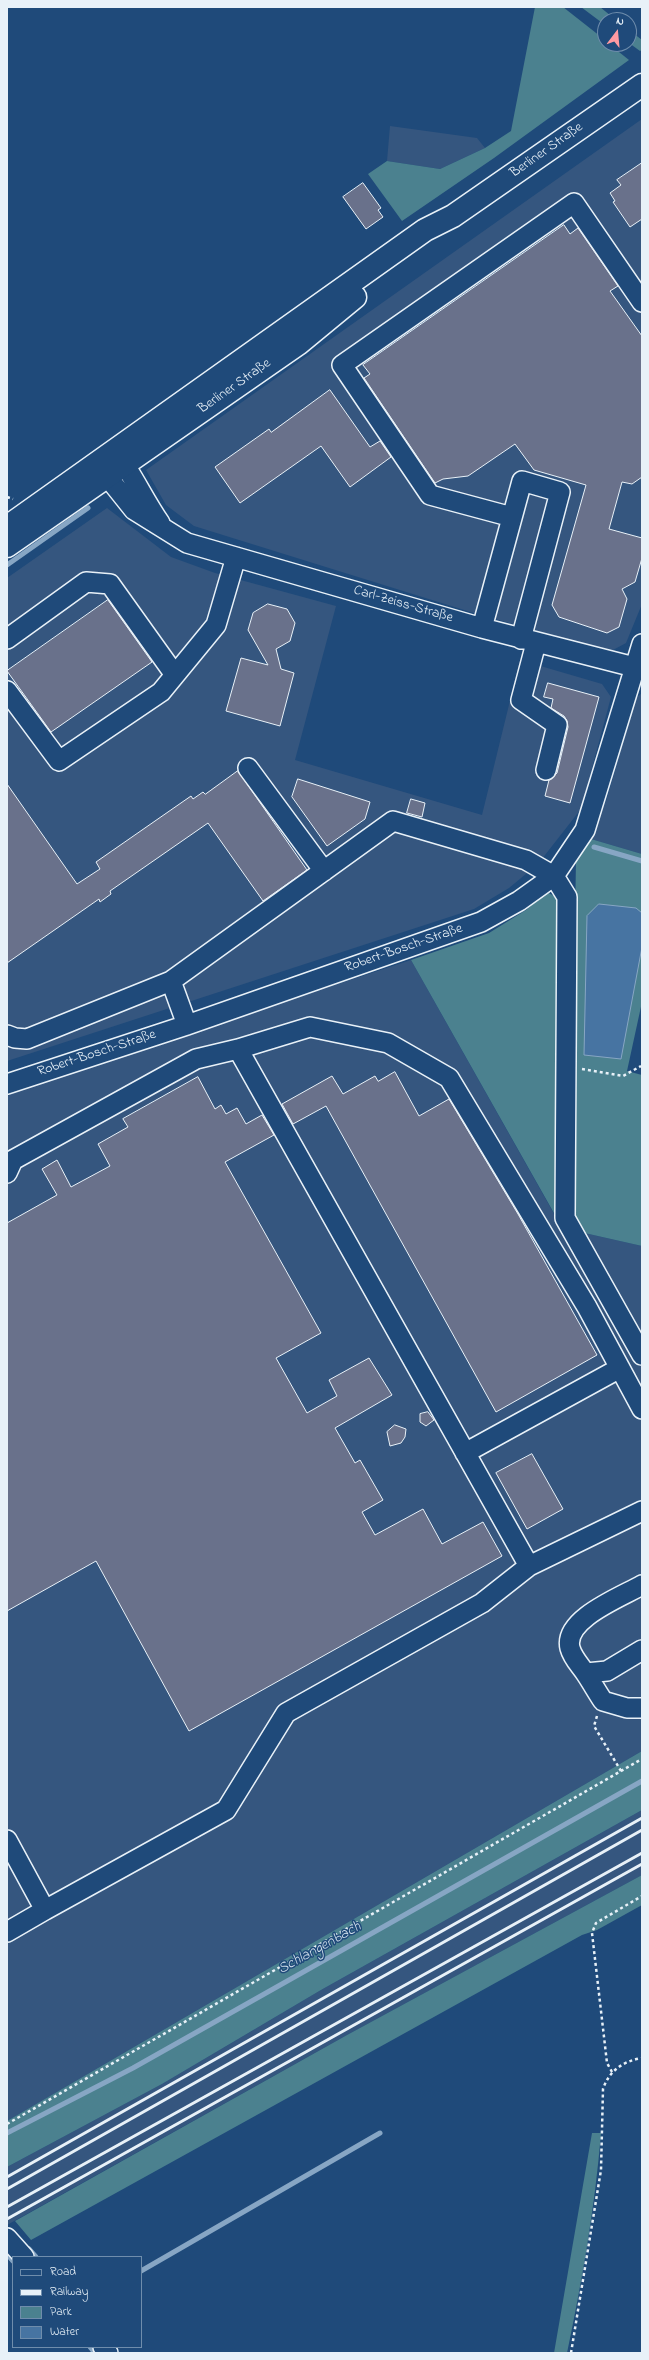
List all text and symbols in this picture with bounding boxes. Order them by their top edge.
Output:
north arrow [597,12,637,52]
text: N [614,13,626,30]
street label: Berliner Straße [507,120,587,182]
street label: Berliner Straße [195,356,275,418]
street label: Carl-Zeiss-Straße [351,583,455,627]
street label: Robert-Bosch-Straße [343,921,465,977]
street label: Robert-Bosch-Straße [36,1027,158,1081]
water label: Schlangenbach [275,1919,365,1979]
legend [12,2256,142,2348]
text: Road [50,2263,76,2281]
text: Railway [50,2283,88,2301]
text: Park [50,2303,72,2321]
text: Water [50,2323,79,2341]

